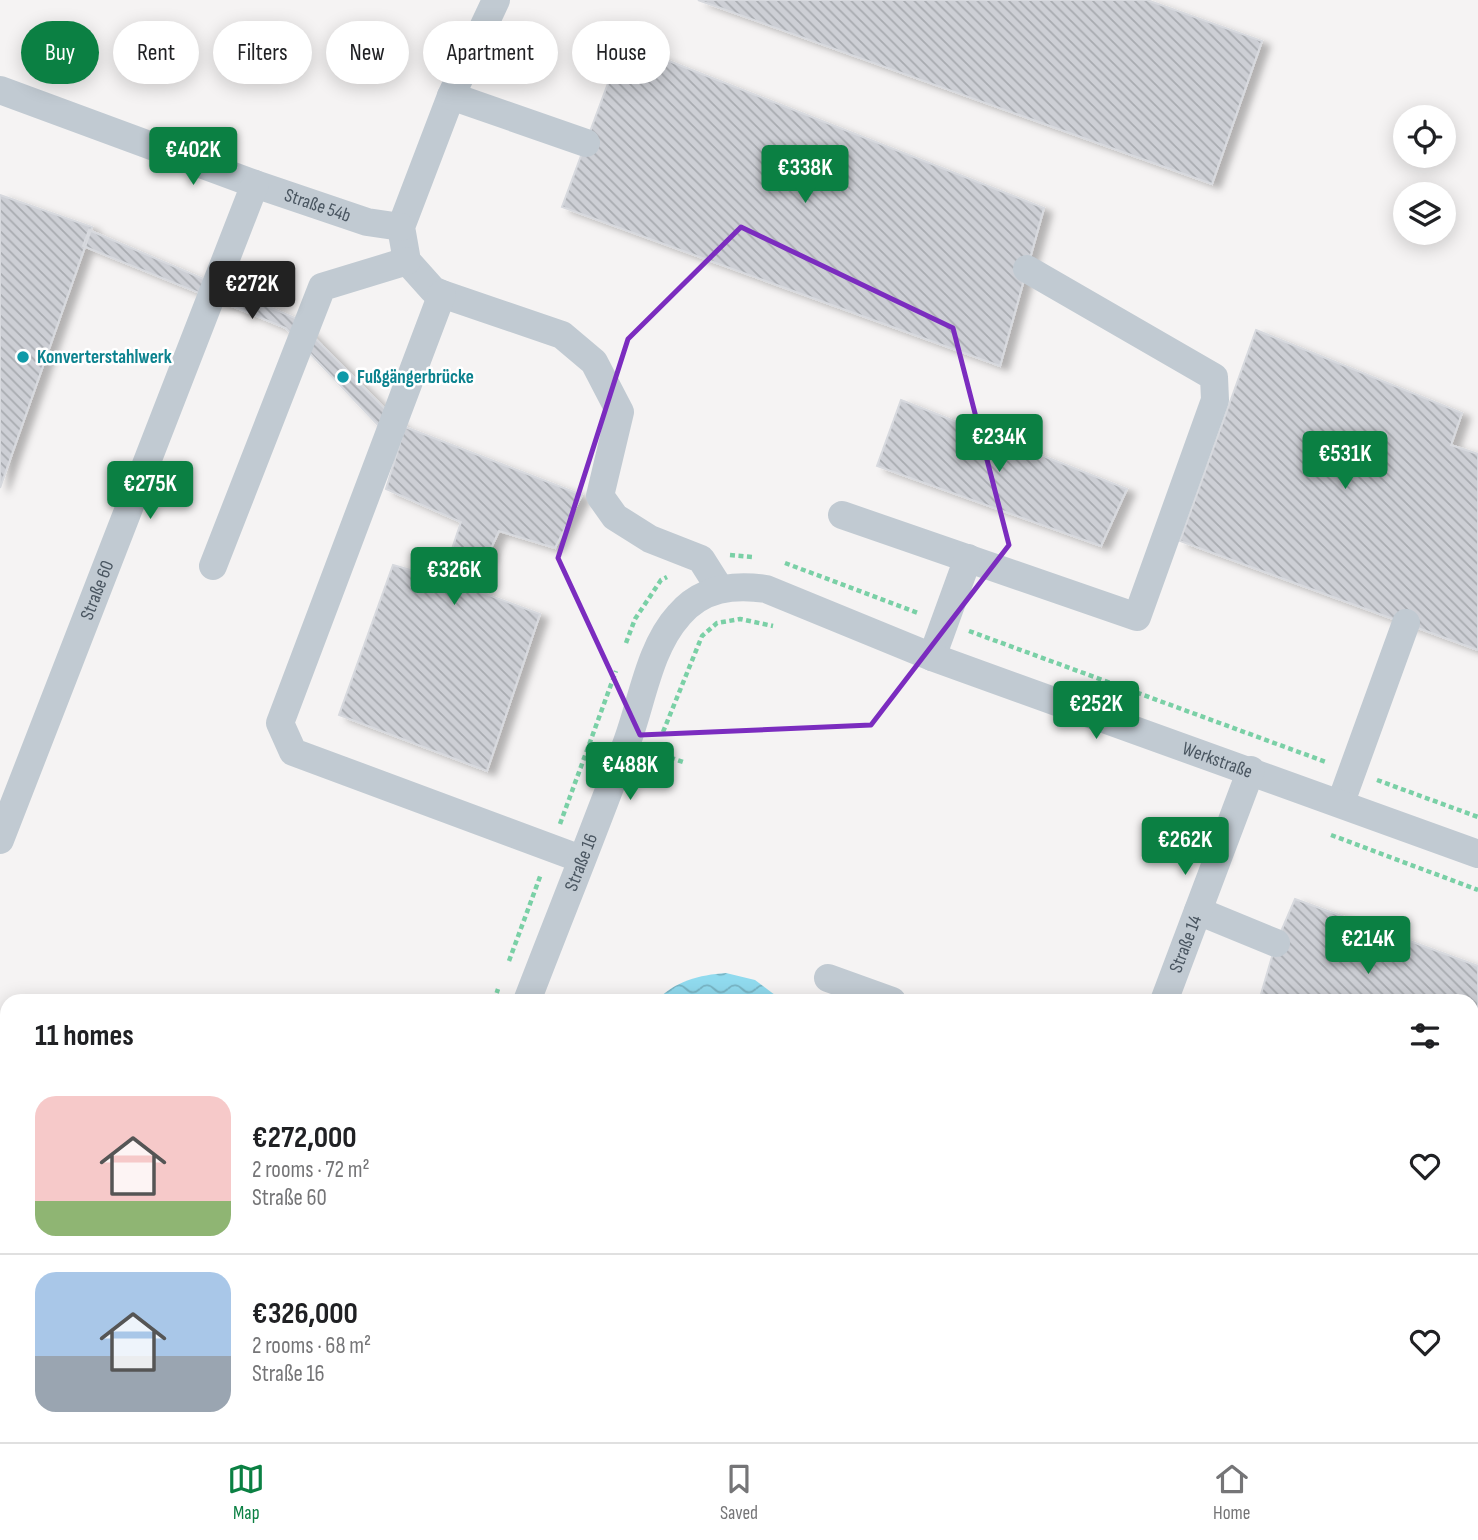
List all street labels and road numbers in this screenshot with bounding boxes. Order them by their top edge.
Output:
street label: Straße 54b [282,183,354,227]
street label: Straße 60 [75,557,119,623]
street label: Werkstraße [1179,737,1256,783]
street label: Straße 16 [559,830,603,894]
street label: Straße 14 [1164,912,1207,976]

